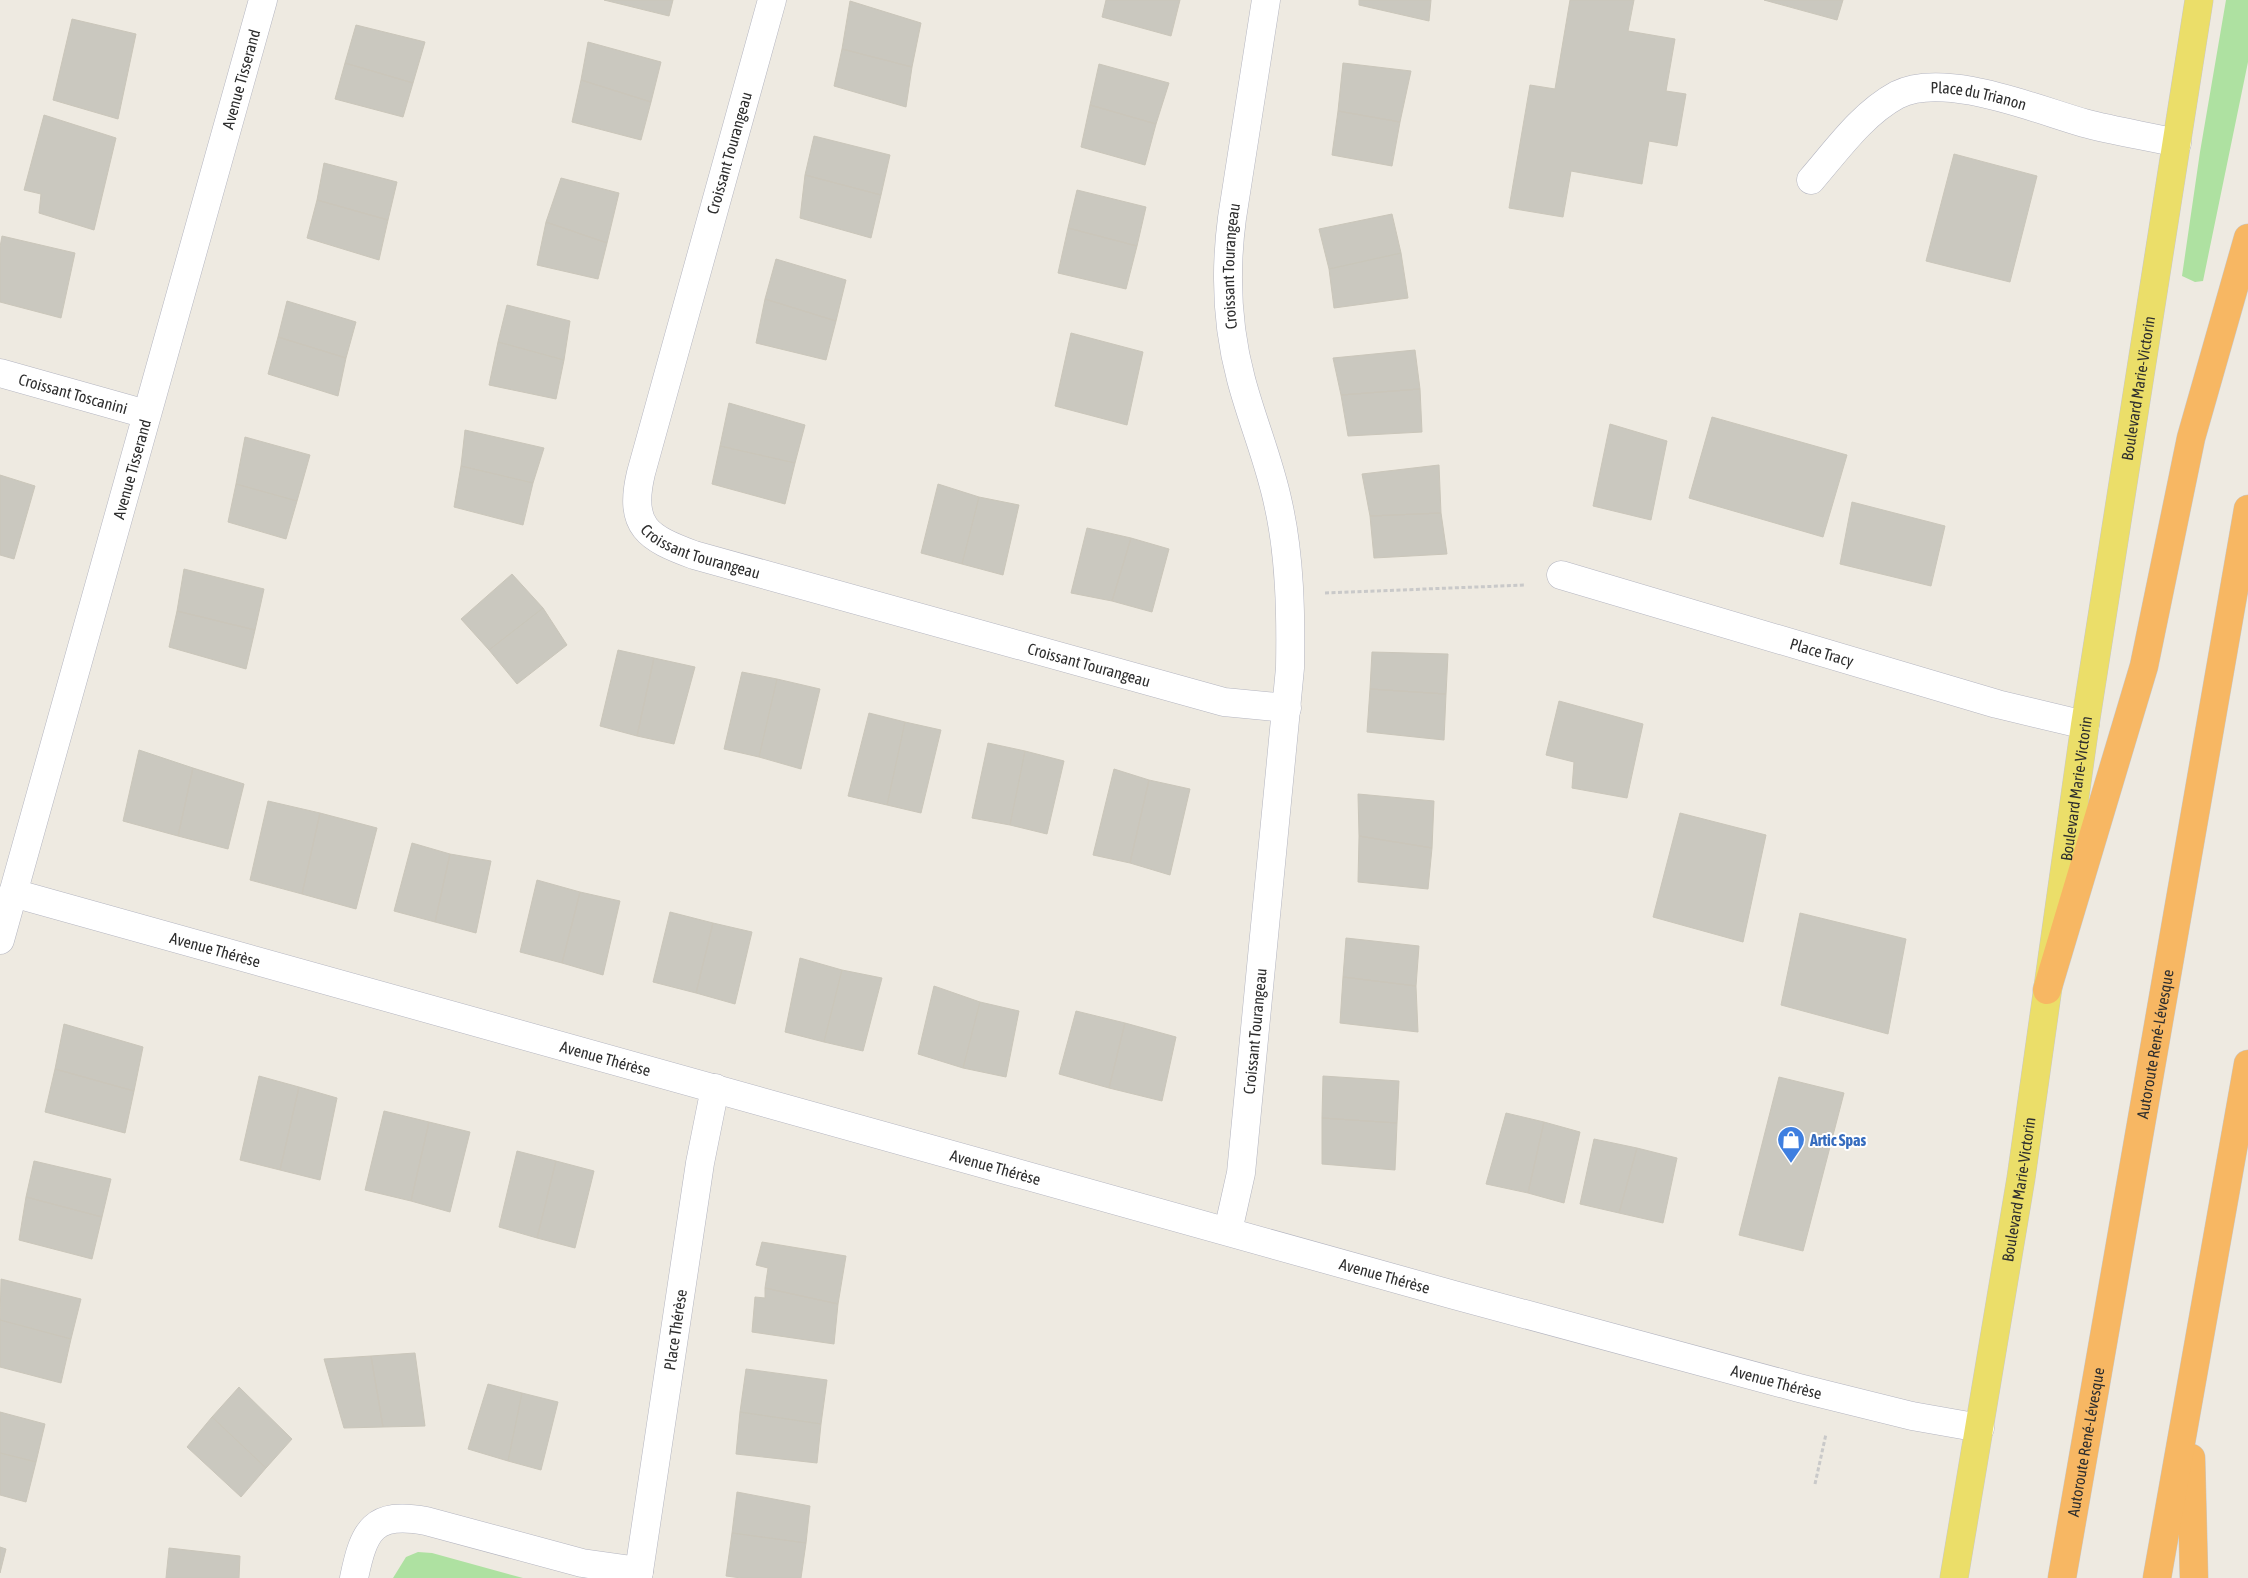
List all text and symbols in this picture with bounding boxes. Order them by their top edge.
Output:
street label: Avenue Tisserand [218,27,263,131]
street label: Place du Trianon [1930,78,2029,113]
street label: Croissant Tourangeau [703,90,756,216]
street label: Croissant Tourangeau [1219,202,1243,330]
street label: Boulevard Marie-Victorin [2118,315,2158,462]
street label: Croissant Toscanini [17,370,130,417]
street label: Avenue Tisserand [109,417,154,521]
street label: Croissant Tourangeau [637,521,762,582]
street label: Place Tracy [1788,634,1856,671]
street label: Croissant Tourangeau [1026,639,1152,690]
street label: Boulevard Marie-Victorin [2057,715,2095,862]
street label: Avenue Thérèse [168,928,263,971]
street label: Croissant Tourangeau [1240,967,1270,1095]
street label: Autoroute René-Lévesque [2133,968,2177,1120]
street label: Avenue Thérèse [558,1037,653,1079]
street label: Boulevard Marie-Victorin [1998,1116,2039,1263]
shop icon: Artic Spas [1776,1125,1806,1164]
place label: Artic Spas [1809,1131,1867,1149]
street label: Avenue Thérèse [948,1146,1043,1188]
street label: Avenue Thérèse [1337,1254,1432,1297]
street label: Place Thérèse [660,1288,690,1371]
street label: Avenue Thérèse [1729,1361,1824,1402]
street label: Autoroute René-Lévesque [2064,1366,2107,1518]

